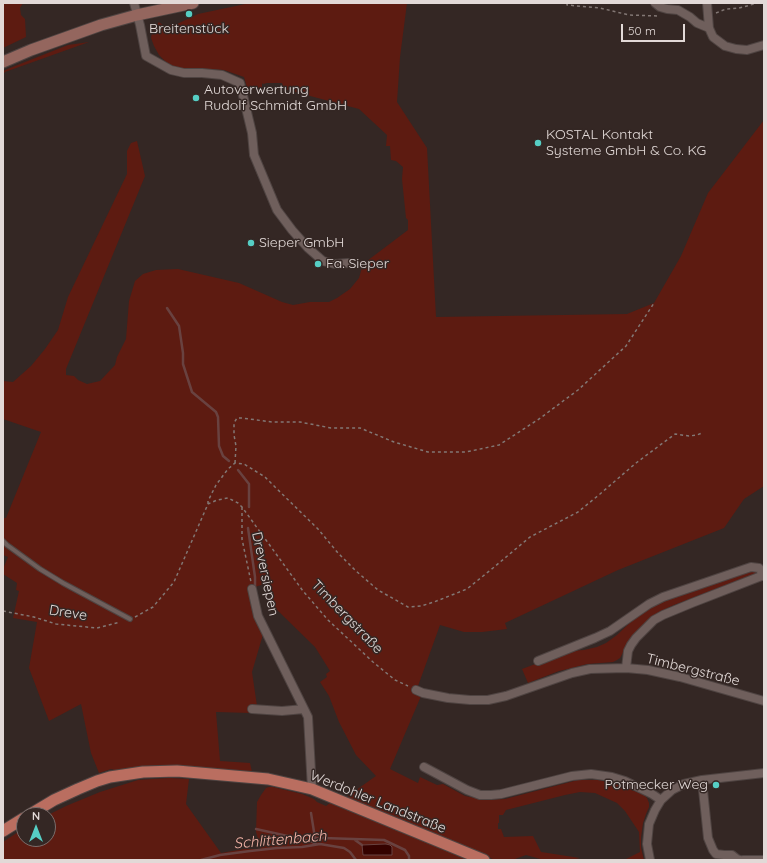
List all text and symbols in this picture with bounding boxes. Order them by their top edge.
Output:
marker: Breitenstück [184,9,194,19]
scale bar [623,16,687,42]
place label: Breitenstück [149,21,229,37]
text: 50 m [628,23,656,38]
place label: Autoverwertung Rudolf Schmidt GmbH [204,82,347,114]
marker: Autoverwertung Rudolf Schmidt GmbH [191,93,201,103]
place label: KOSTAL Kontakt Systeme GmbH & Co. KG [546,127,706,160]
marker: KOSTAL Kontakt Systeme GmbH & Co. KG [533,138,543,148]
place label: Sieper GmbH [259,235,344,251]
marker: Sieper GmbH [246,238,256,248]
place label: Fa. Sieper [326,256,389,272]
marker: Fa. Sieper [313,259,323,269]
street label: Dreversiepen [248,530,282,618]
street label: Timbergstraße [308,577,386,657]
street label: Dreve [48,602,88,624]
street label: Timbergstraße [644,650,742,690]
street label: Werdohler Landstraße [307,767,449,837]
place label: Potmecker Weg [604,777,708,793]
marker: Potmecker Weg [711,780,721,790]
north arrow [16,807,56,847]
text: N [32,809,40,823]
water label: Schlittenbach [233,827,327,853]

